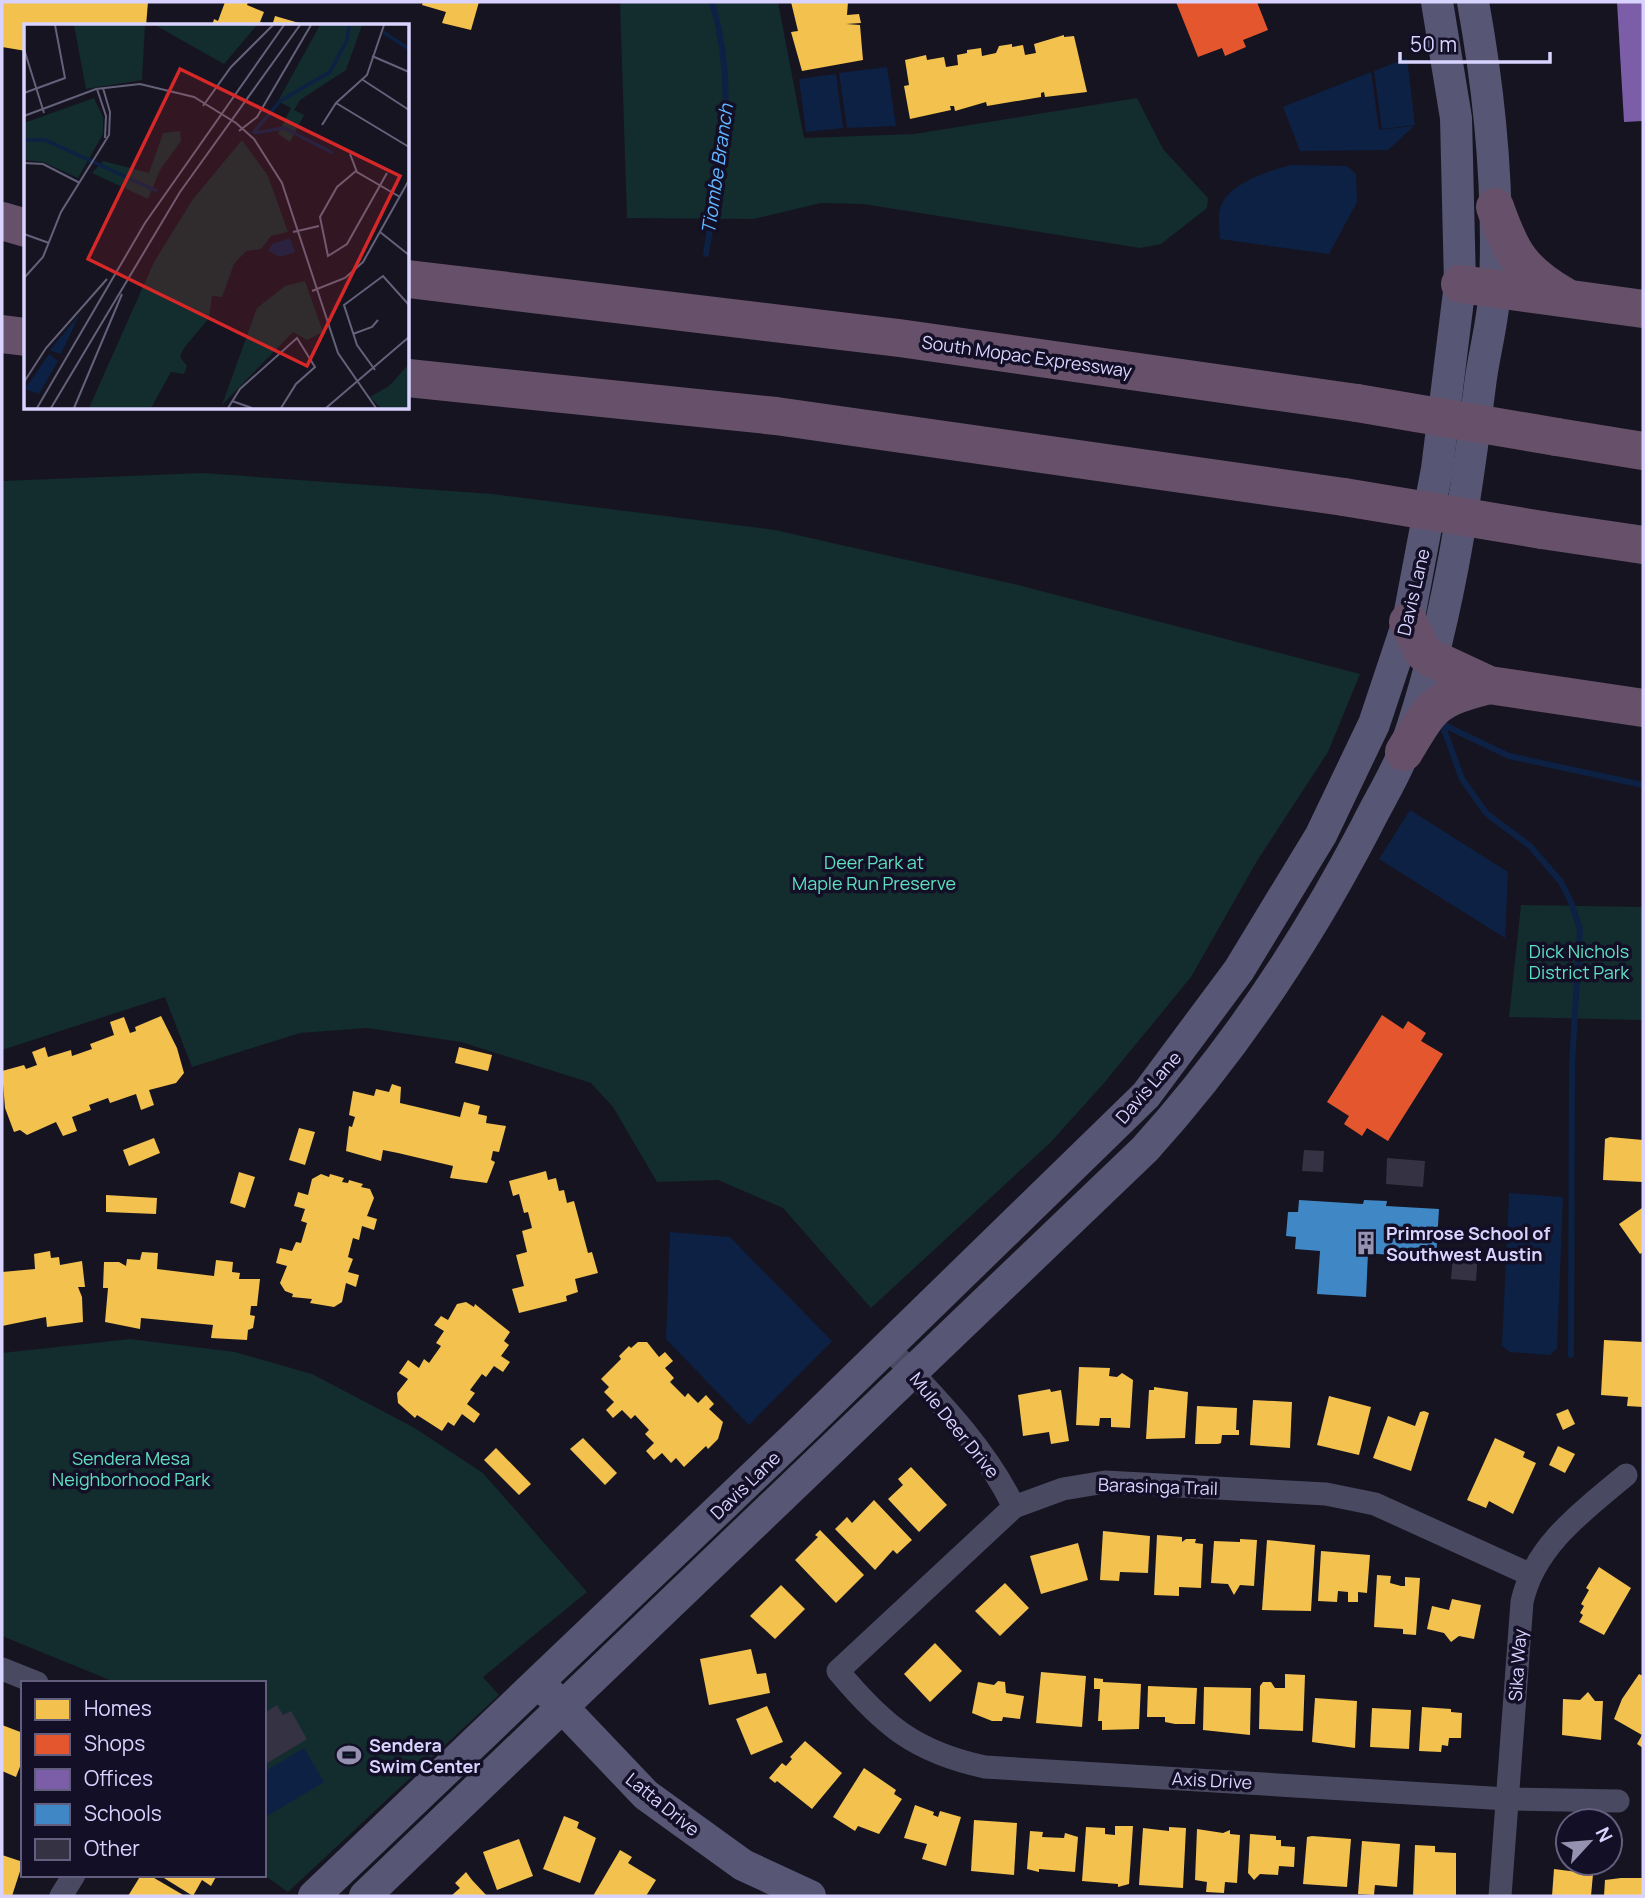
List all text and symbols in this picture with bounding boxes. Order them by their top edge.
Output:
scale bar [1400,21,1550,65]
inset map [24,24,410,410]
text: 50 m [1410,30,1457,58]
water label: Tiombe Branch [695,102,739,236]
street label: South Mopac Expressway [920,329,1134,383]
street label: Davis Lane [1391,546,1435,638]
park label: Deer Park at Maple Run Preserve [792,850,956,895]
park label: Dick Nichols District Park [1529,939,1630,984]
street label: Davis Lane [1110,1046,1186,1128]
place label: Primrose School of Southwest Austin [1386,1221,1550,1266]
building icon: Primrose School of Southwest Austin [1352,1229,1380,1257]
street label: Mule Deer Drive [905,1367,1005,1483]
park label: Sendera Mesa Neighborhood Park [52,1446,211,1491]
street label: Davis Lane [705,1446,785,1524]
street label: Barasinga Trail [1098,1472,1218,1500]
street label: Sika Way [1502,1627,1532,1702]
legend [21,1681,266,1877]
text: Homes [84,1694,152,1722]
text: Shops [84,1729,145,1757]
place label: Sendera Swim Center [369,1733,481,1778]
sports icon: Sendera Swim Center [335,1741,363,1769]
text: Offices [84,1764,153,1792]
street label: Axis Drive [1171,1766,1253,1794]
street label: Latta Drive [621,1767,705,1841]
text: Schools [84,1799,162,1827]
north arrow [1554,1807,1624,1877]
text: N [1590,1823,1619,1846]
text: Other [84,1834,140,1862]

